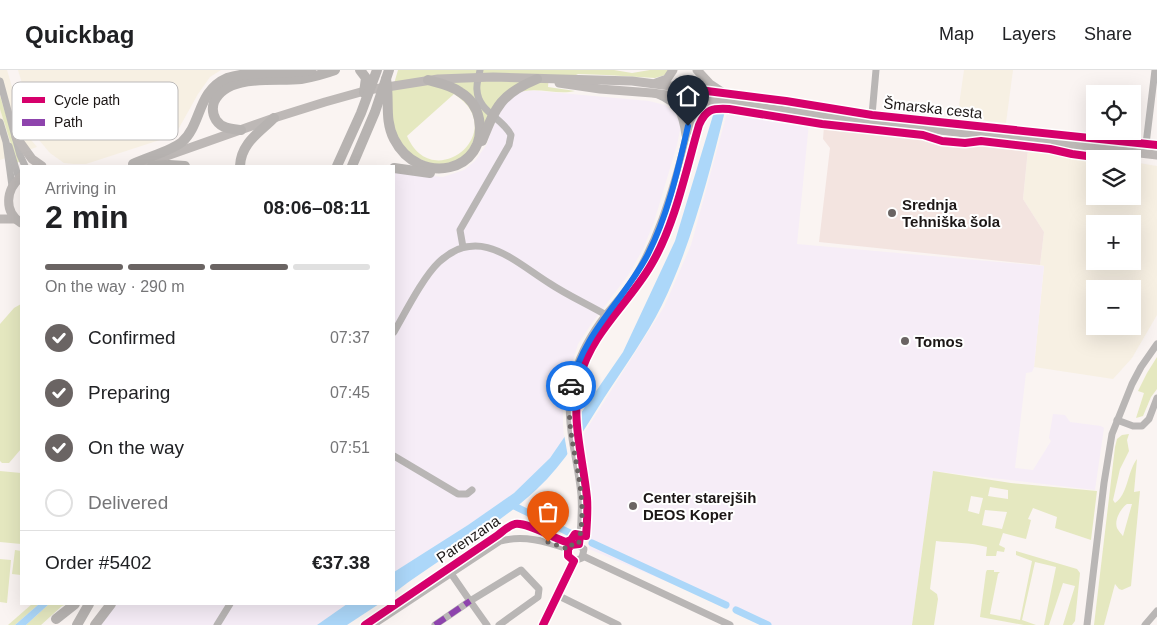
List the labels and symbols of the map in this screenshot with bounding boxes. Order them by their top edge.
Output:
pin [667,75,709,126]
legend [12,82,178,140]
text: Cycle path [54,92,120,108]
street label: Šmarska cesta [883,94,984,122]
text: Path [54,114,83,130]
place label: Srednja Tehniška šola [902,196,1001,230]
marker: Srednja Tehniška šola [886,207,898,219]
place label: Tomos [915,333,963,350]
marker: Tomos [899,335,911,347]
courier [546,361,596,411]
place label: Center starejših DEOS Koper [643,489,756,523]
pin [527,491,569,542]
marker: Center starejših DEOS Koper [627,500,639,512]
street label: Parenzana [433,511,503,566]

